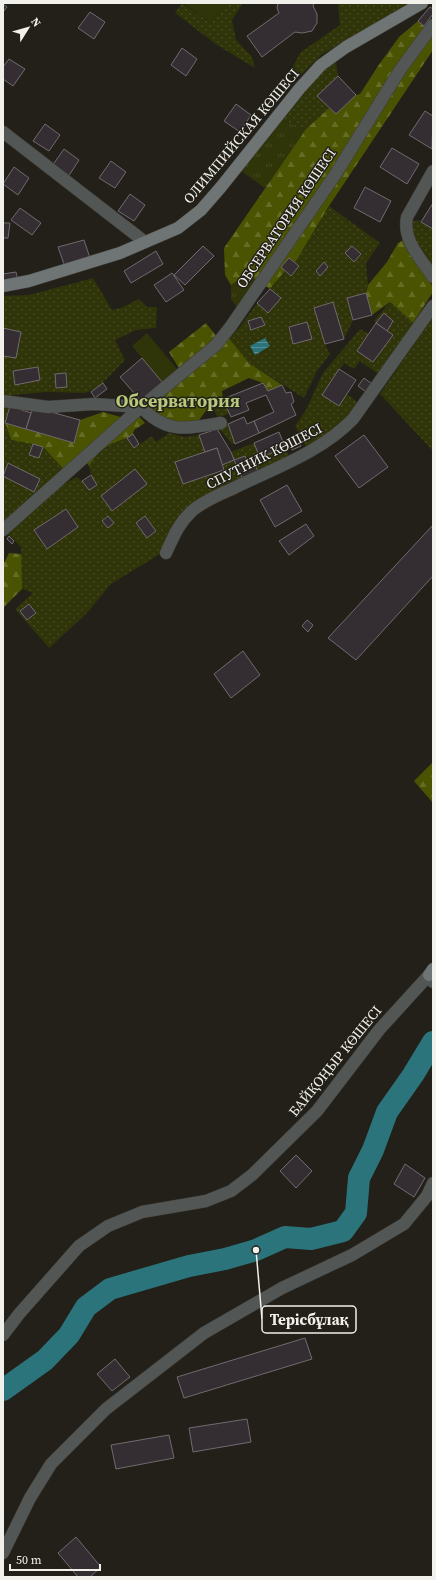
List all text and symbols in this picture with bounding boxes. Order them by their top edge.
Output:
north arrow [8,8,48,48]
text: N [27,15,44,30]
street label: ОЛИМПИЙСКАЯ КӨШЕСІ [178,64,304,208]
street label: ОБСЕРВАТОРИЯ КӨШЕСІ [232,144,340,292]
district label: Обсерватория [116,388,240,413]
street label: СПУТНИК КӨШЕСІ [203,418,325,494]
street label: БАЙҚОҢЫР КӨШЕСІ [284,1001,386,1121]
callout: Терісбұлақ [262,1306,356,1333]
text: Терісбұлақ [270,1309,349,1330]
scale bar [10,1546,100,1572]
text: 50 m [16,1552,42,1568]

